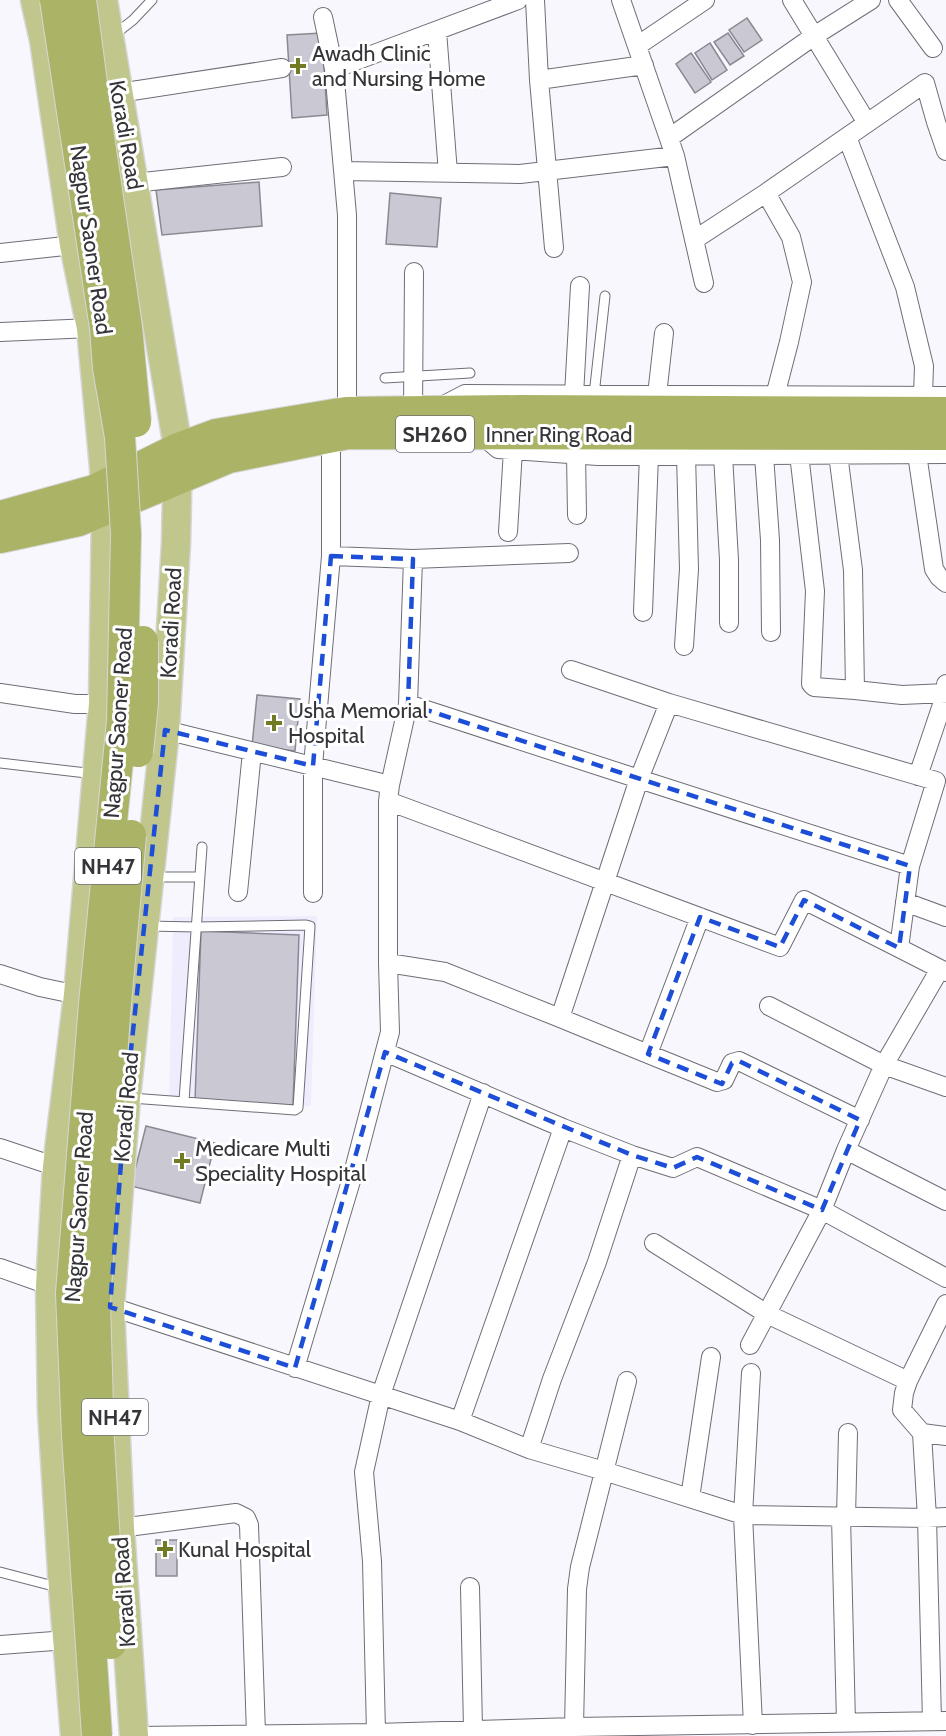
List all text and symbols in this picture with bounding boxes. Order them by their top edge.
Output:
place label: Awadh Clinic and Nursing Home [312,40,486,92]
marker: Awadh Clinic and Nursing Home [289,57,307,75]
street label: Koradi Road [103,78,149,192]
street label: Nagpur Saoner Road [64,143,118,337]
road number: SH260 [396,416,474,452]
street label: Inner Ring Road [486,421,632,448]
street label: Koradi Road [155,567,187,679]
street label: Nagpur Saoner Road [98,627,138,819]
place label: Usha Memorial Hospital [288,697,429,749]
marker: Usha Memorial Hospital [265,714,283,732]
road number: NH47 [75,848,141,884]
street label: Koradi Road [108,1051,144,1163]
street label: Nagpur Saoner Road [59,1111,99,1303]
place label: Medicare Multi Speciality Hospital [195,1135,367,1187]
marker: Medicare Multi Speciality Hospital [173,1152,191,1170]
road number: NH47 [82,1399,148,1435]
street label: Koradi Road [107,1536,141,1648]
place label: Kunal Hospital [178,1536,312,1563]
marker: Kunal Hospital [156,1540,174,1558]

